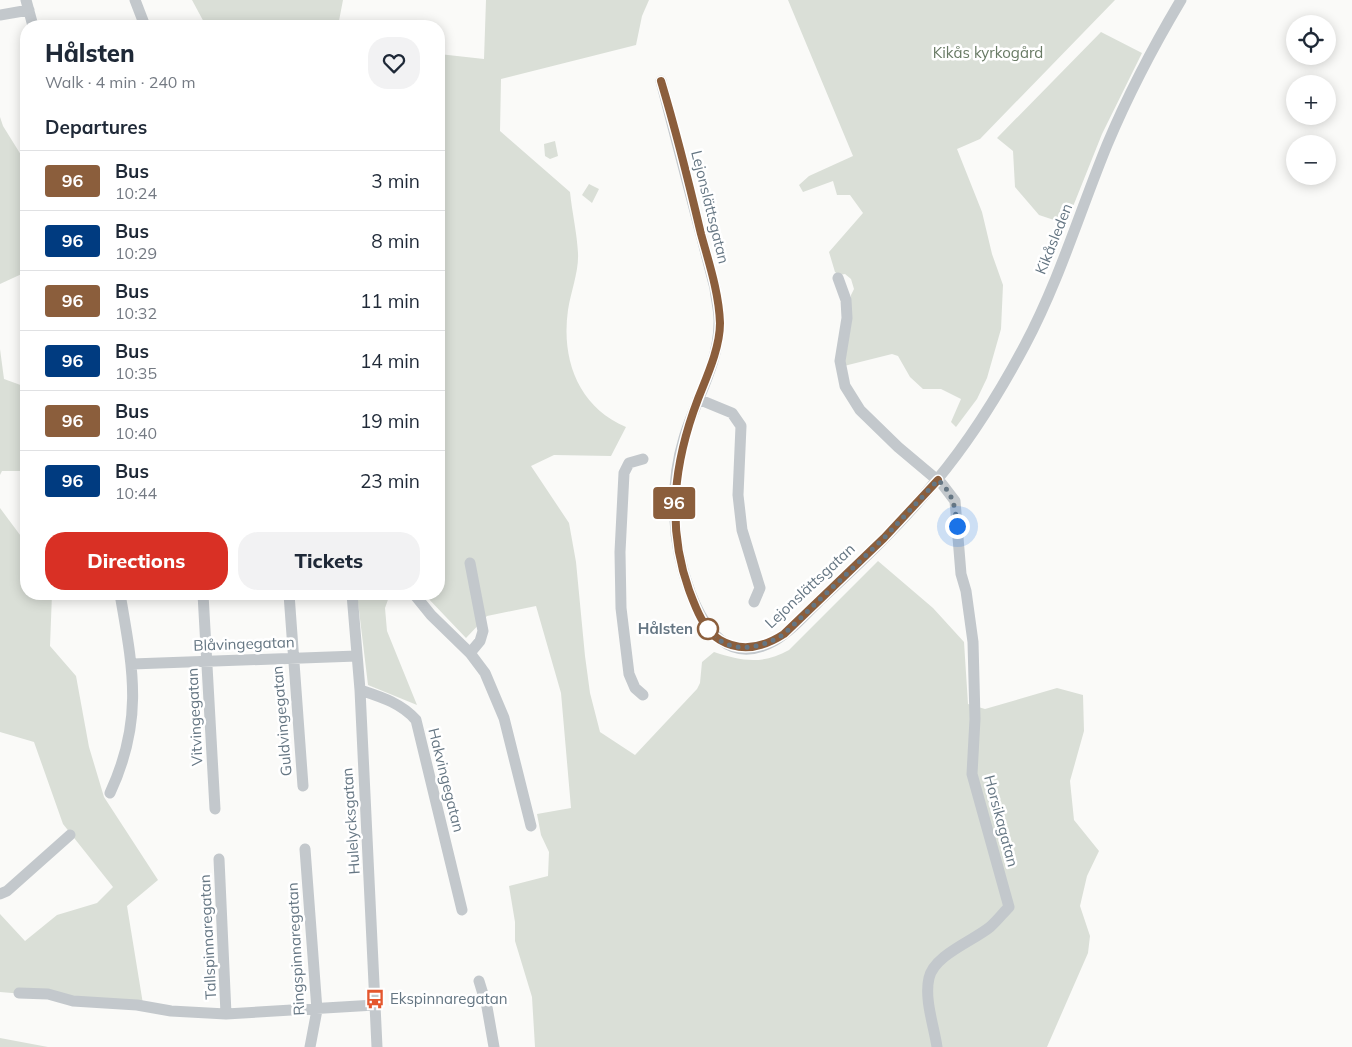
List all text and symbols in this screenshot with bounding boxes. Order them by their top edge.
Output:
map controls [1286,15,1336,185]
button: locate [1286,15,1336,65]
button: heart [368,37,420,89]
text: Hålsten [45,38,135,68]
park label: Kikås kyrkogård [933,43,1043,62]
text: Walk · 4 min · 240 m [45,72,196,92]
button: + [1286,75,1336,125]
text: Departures [45,115,147,139]
button: − [1286,135,1336,185]
street label: Lejonslättsgatan [687,148,734,265]
text: Bus [115,159,149,183]
text: 96 [62,169,83,192]
text: 3 min [371,169,420,193]
text: 10:24 [115,183,157,203]
street label: Kikåsleden [1031,201,1076,277]
text: Bus [115,219,149,243]
text: 96 [62,229,83,252]
text: 8 min [371,229,420,253]
text: 10:29 [115,243,157,263]
text: Bus [115,279,149,303]
text: 96 [62,289,83,312]
text: 11 min [360,289,420,313]
text: 10:32 [115,303,157,323]
text: Bus [115,339,149,363]
text: 96 [62,349,83,372]
text: 14 min [360,349,420,373]
text: 10:35 [115,363,157,383]
text: Bus [115,399,149,423]
text: 96 [62,409,83,432]
text: 19 min [360,409,420,433]
text: 10:40 [115,423,157,443]
text: Bus [115,459,149,483]
text: 96 [62,469,83,492]
text: 23 min [360,469,420,493]
text: 10:44 [115,483,157,503]
line badge: 96 [652,487,696,519]
text: 96 [663,491,685,514]
your location [945,514,970,539]
button: Directions [45,532,228,590]
button: Tickets [238,532,420,590]
street label: Lejonslättsgatan [761,539,859,632]
marker: Hålsten [697,618,719,640]
place label: Hålsten [638,619,693,638]
street label: Blåvingegatan [193,632,295,655]
street label: Guldvingegatan [267,665,296,777]
street label: Vitvingegatan [182,668,207,766]
street label: Hakvingegatan [424,726,469,834]
street label: Hulelycksgatan [337,767,364,875]
street label: Horsikagatan [980,773,1023,869]
street label: Tallspinnaregatan [195,874,220,1000]
street label: Ringspinnaregatan [283,882,308,1016]
bus stop icon: Ekspinnaregatan [364,988,386,1010]
place label: Ekspinnaregatan [390,989,508,1008]

